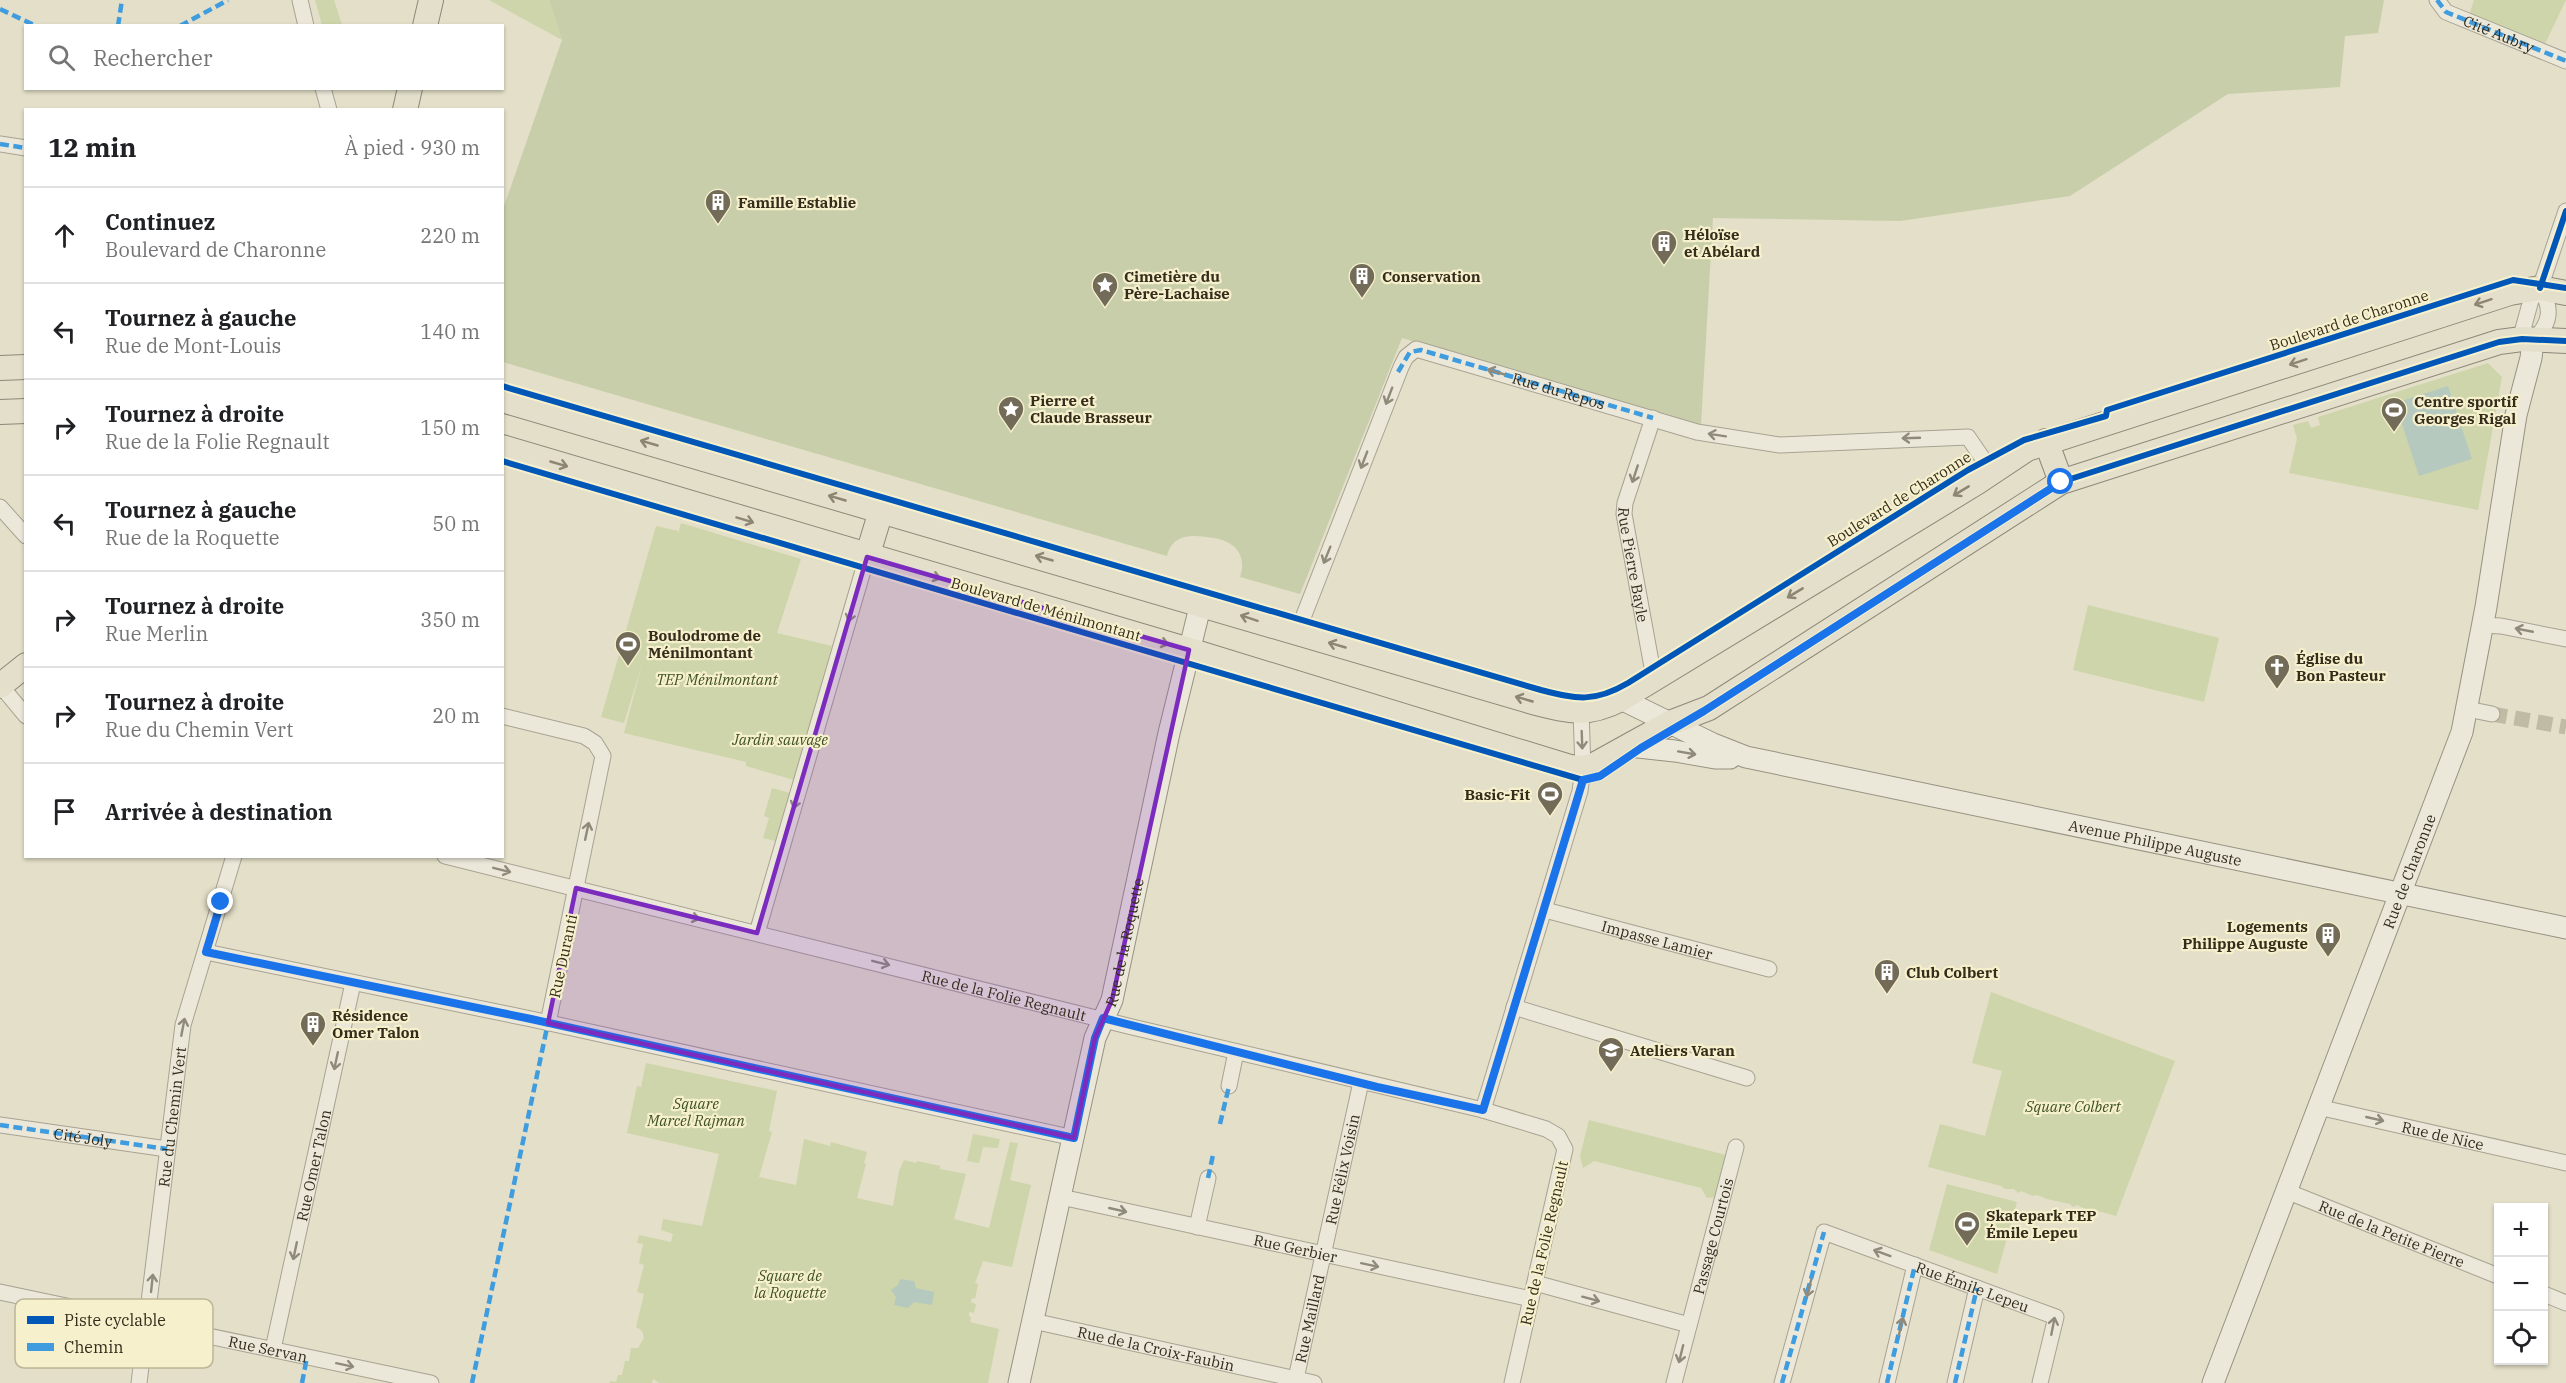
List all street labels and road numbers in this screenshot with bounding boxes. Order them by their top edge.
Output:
street label: Cité Aubry [2461,11,2537,56]
street label: Boulevard de Charonne [2267,285,2431,355]
street label: Rue du Repos [1510,368,1607,413]
street label: Boulevard de Charonne [1824,447,1974,551]
street label: Rue Pierre Bayle [1614,506,1653,624]
street label: Boulevard de Ménilmontant [949,573,1143,645]
street label: Rue de Charonne [2378,811,2439,931]
street label: Avenue Philippe Auguste [2067,815,2244,870]
street label: Rue de la Roquette [1101,876,1147,1010]
street label: Rue Duranti [545,912,581,1000]
street label: Impasse Lamier [1600,916,1715,963]
street label: Rue de la Folie Regnault [920,966,1088,1025]
street label: Rue du Chemin Vert [154,1046,190,1188]
street label: Rue Omer Talon [292,1107,335,1223]
street label: Rue Félix Voisin [1321,1112,1363,1226]
street label: Rue de Nice [2400,1117,2486,1154]
street label: Cité Joly [53,1123,114,1151]
street label: Rue de la Folie Regnault [1516,1159,1572,1327]
street label: Passage Courtois [1688,1176,1737,1296]
street label: Rue de la Petite Pierre [2316,1196,2467,1271]
street label: Rue Gerbier [1252,1230,1339,1266]
street label: Rue Émile Lepeu [1913,1257,2032,1316]
street label: Rue Maillard [1290,1273,1328,1364]
street label: Rue de la Croix-Faubin [1076,1322,1237,1375]
street label: Rue Servan [227,1331,310,1366]

